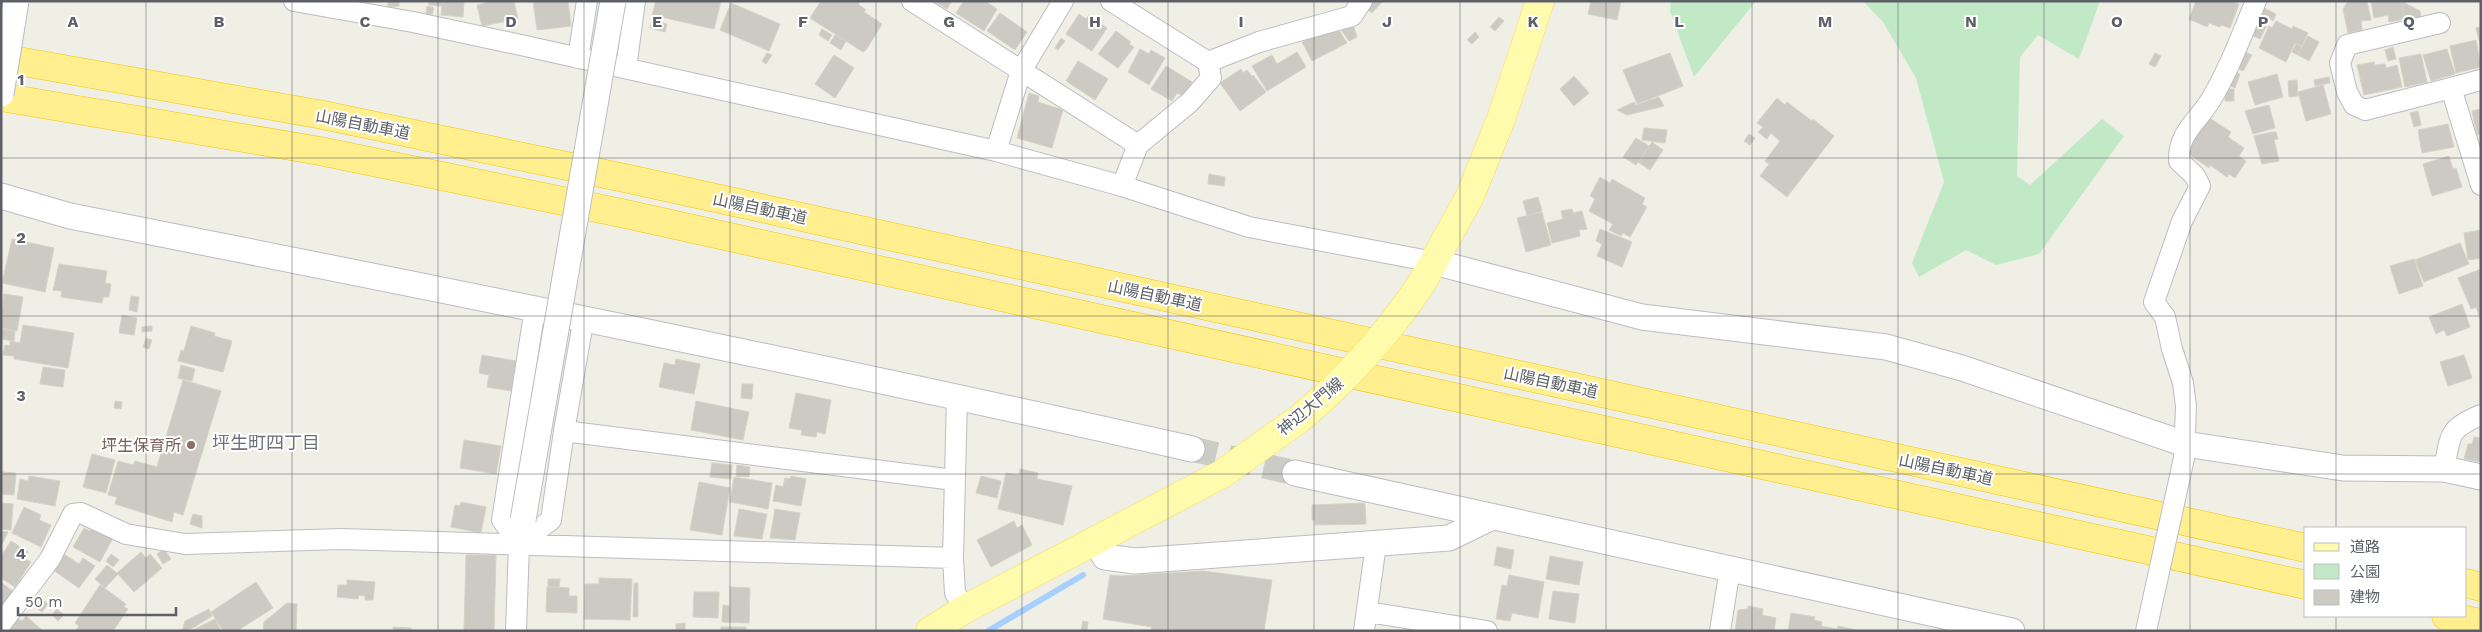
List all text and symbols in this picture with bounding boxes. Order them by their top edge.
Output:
text: A [68,12,79,31]
text: B [214,12,225,31]
text: C [360,12,371,31]
text: D [505,12,517,31]
text: E [652,12,662,31]
text: F [798,12,808,31]
text: G [943,12,955,31]
text: H [1089,12,1101,31]
text: I [1238,12,1244,31]
text: J [1382,12,1392,31]
text: K [1527,12,1539,31]
text: L [1674,12,1684,31]
text: M [1818,12,1832,31]
text: N [1965,12,1977,31]
text: O [2111,12,2123,31]
text: P [2258,12,2269,31]
text: Q [2403,12,2415,31]
text: 1 [18,70,24,89]
street label: 山陽自動車道 [314,106,412,143]
street label: 山陽自動車道 [711,189,809,228]
text: 2 [16,228,26,247]
street label: 山陽自動車道 [1106,276,1204,315]
street label: 山陽自動車道 [1502,363,1600,402]
street label: 神辺大門線 [1274,373,1347,439]
text: 3 [16,386,26,405]
district label: 坪生町四丁目 [212,432,320,453]
place label: 坪生保育所 [101,436,181,455]
marker: 坪生保育所 [185,439,197,451]
street label: 山陽自動車道 [1897,450,1995,489]
legend [2304,527,2467,617]
text: 道路 [2350,538,2380,556]
text: 4 [16,544,26,563]
text: 公園 [2350,563,2380,581]
scale bar [18,584,175,616]
text: 建物 [2350,588,2380,606]
text: 50 m [25,593,62,611]

